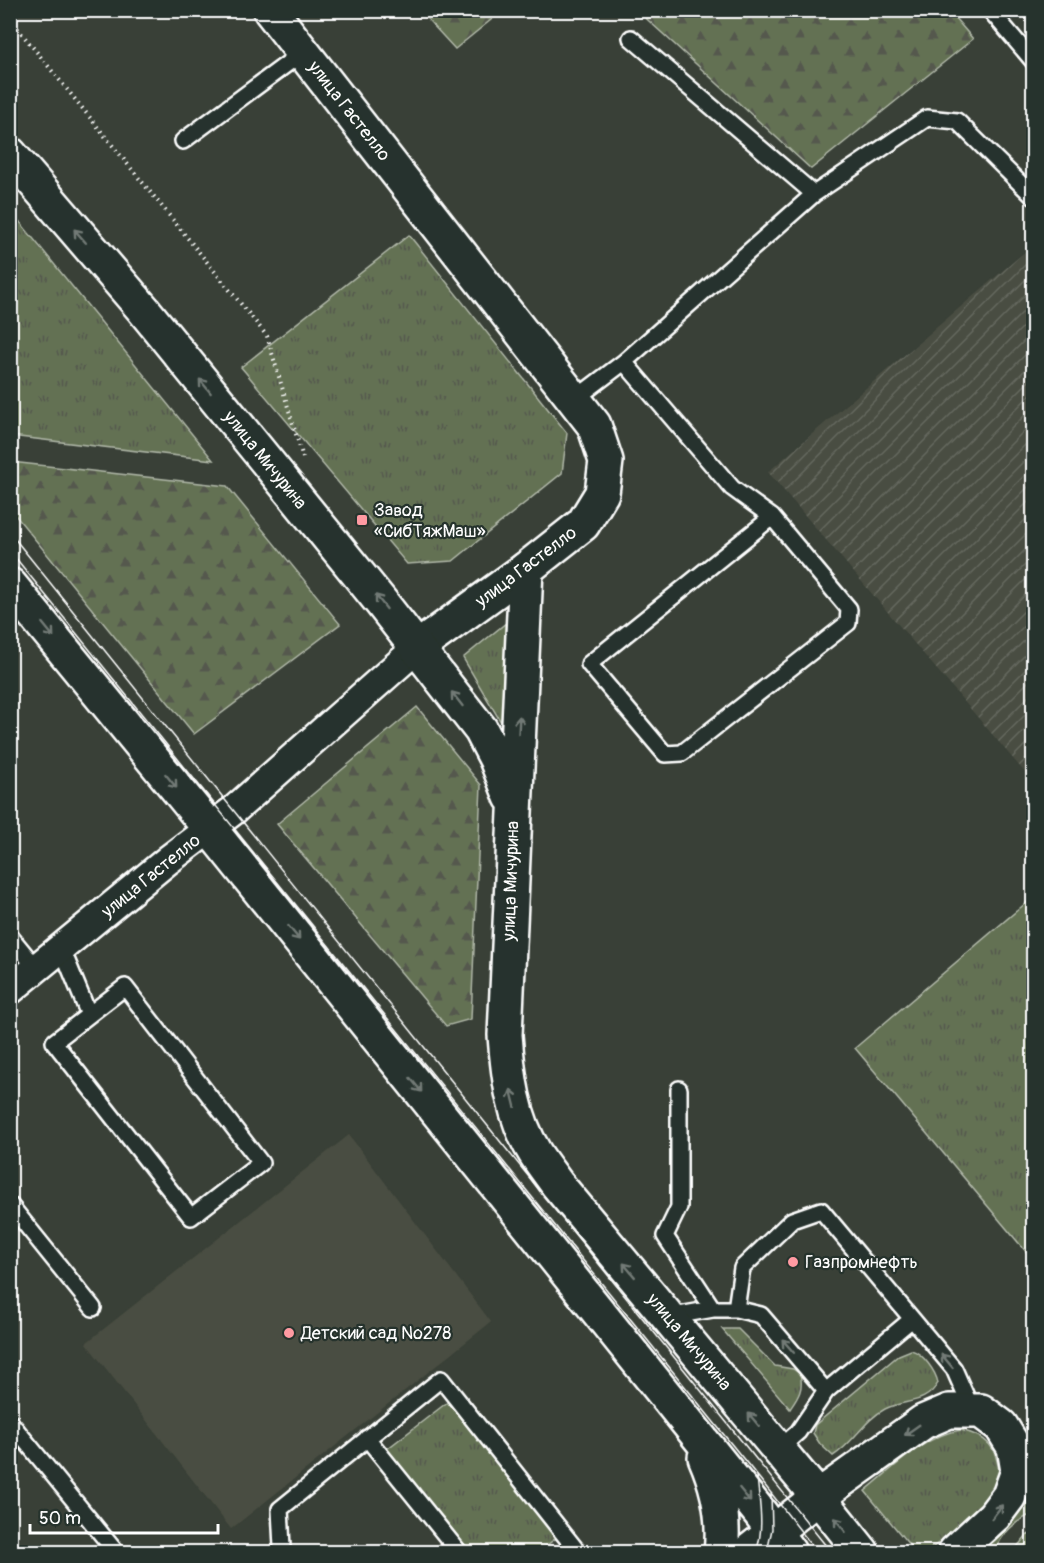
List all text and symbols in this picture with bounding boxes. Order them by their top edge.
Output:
street label: улица Гастелло [302,55,396,166]
one-way arrow [74,228,87,244]
one-way arrow [199,378,212,394]
street label: улица Мичурина [218,405,312,514]
place label: Завод «СибТяжМаш» [374,499,486,543]
marker: Завод «СибТяжМаш» [355,513,369,527]
street label: улица Гастелло [470,521,582,613]
one-way arrow [375,595,388,611]
one-way arrow [41,622,54,638]
one-way arrow [450,691,463,707]
one-way arrow [513,716,524,736]
one-way arrow [165,773,178,789]
street label: улица Мичурина [497,820,525,943]
street label: улица Гастелло [96,829,206,924]
one-way arrow [287,925,300,941]
one-way arrow [409,1077,422,1093]
one-way arrow [507,1088,519,1107]
place label: Газпромнефть [805,1251,918,1274]
marker: Газпромнефть [786,1255,800,1269]
one-way arrow [622,1263,636,1278]
street label: улица Мичурина [641,1288,736,1395]
place label: Детский сад №278 [300,1322,451,1345]
marker: Детский сад №278 [282,1326,296,1340]
one-way arrow [781,1338,794,1354]
one-way arrow [940,1354,954,1369]
one-way arrow [747,1413,761,1428]
one-way arrow [904,1424,920,1436]
one-way arrow [739,1487,752,1503]
scale bar [30,1497,218,1535]
one-way arrow [990,1504,1003,1520]
text: 50 m [39,1507,81,1530]
one-way arrow [834,1517,847,1533]

